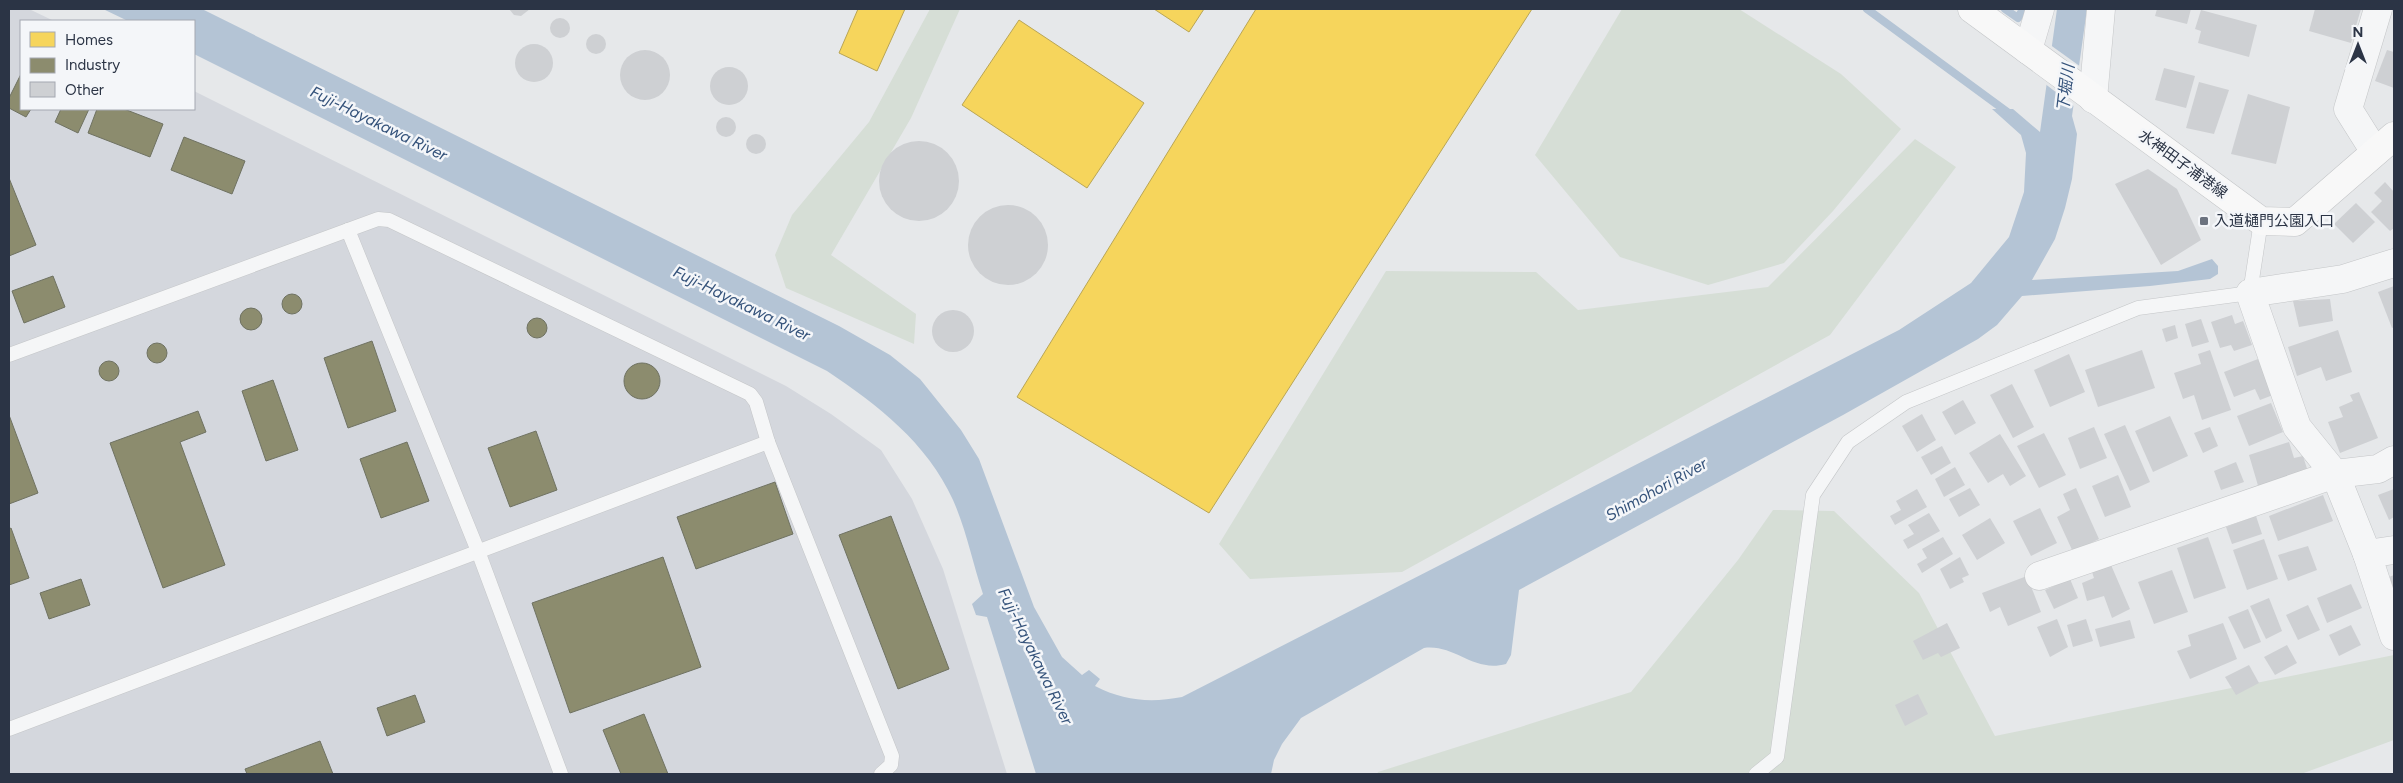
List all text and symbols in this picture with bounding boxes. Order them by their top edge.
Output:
legend [20,20,195,110]
north arrow [2333,20,2383,70]
text: N [2353,24,2363,41]
text: Homes [65,31,113,49]
text: Industry [65,56,120,74]
water label: 下堀川 [2053,61,2078,113]
text: Other [65,81,104,99]
water label: Fuji-Hayakawa River [307,82,451,165]
street label: 水神田子浦港線 [2135,126,2231,202]
place label: 入道樋門公園入口 [2214,212,2334,230]
marker: 入道樋門公園入口 [2198,215,2210,227]
water label: Fuji-Hayakawa River [670,262,814,345]
water label: Shimohori River [1602,454,1711,525]
water label: Fuji-Hayakawa River [994,585,1077,728]

